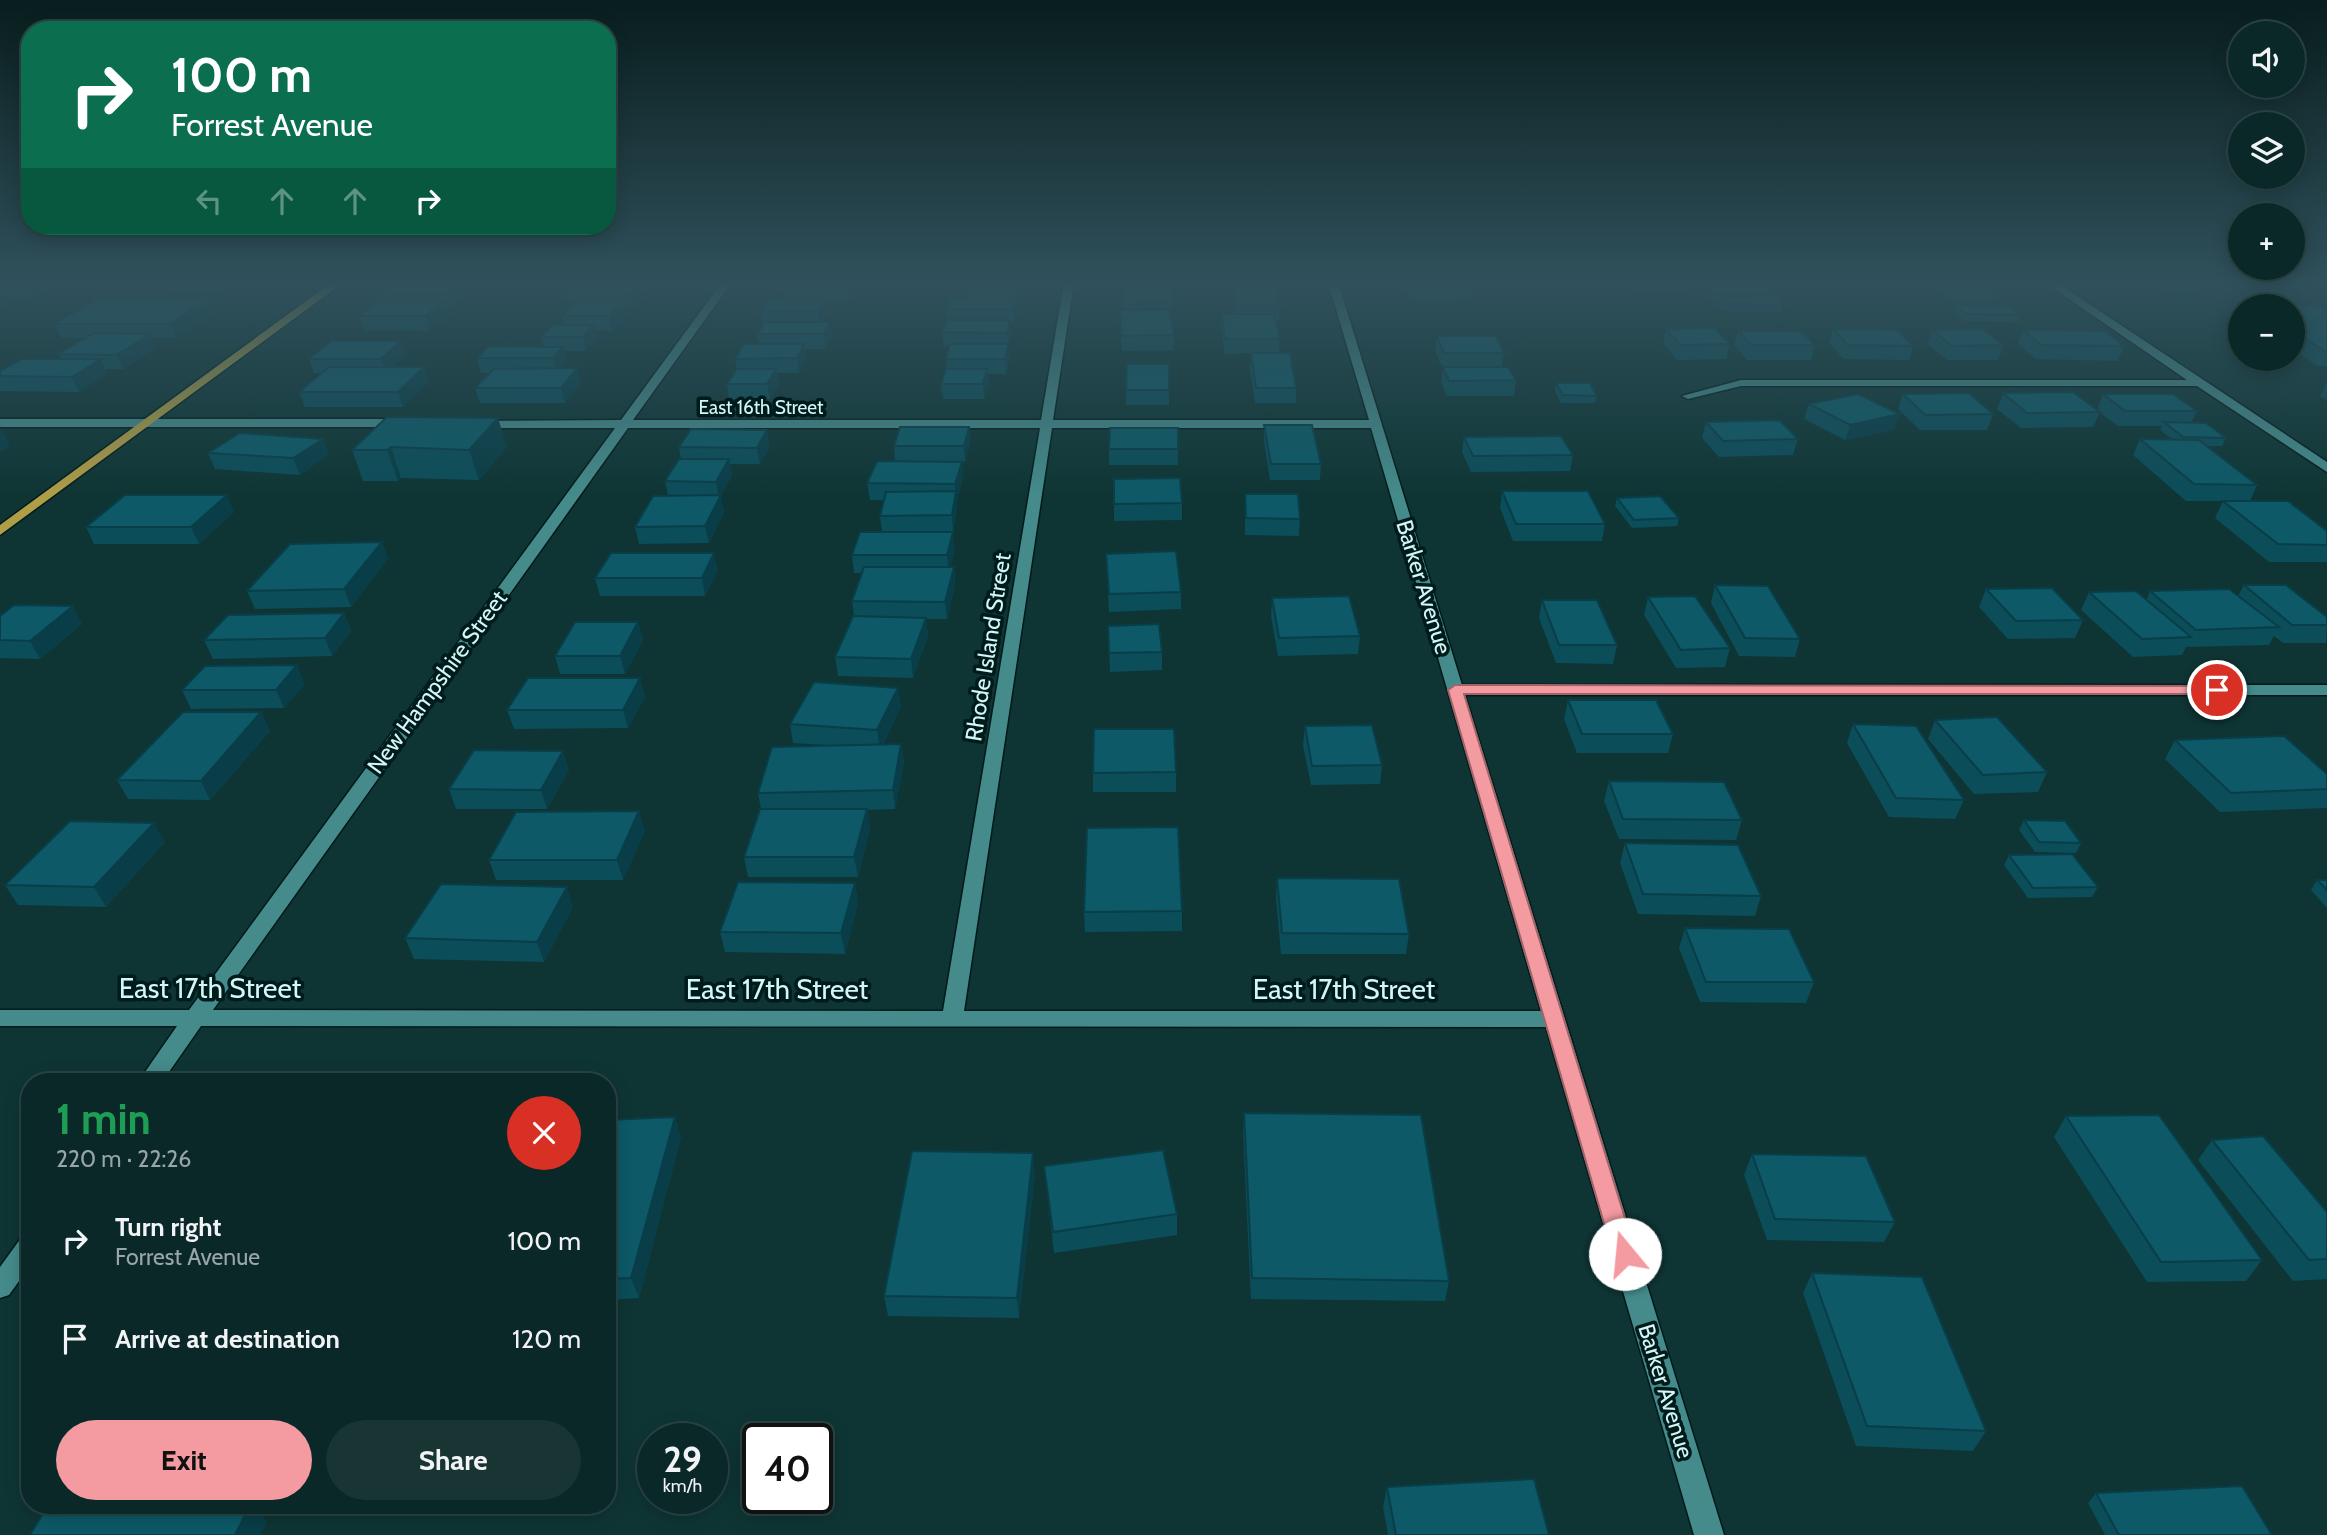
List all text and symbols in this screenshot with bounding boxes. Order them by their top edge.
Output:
map controls [2228,21,2305,371]
button: sound [2228,21,2305,98]
text: 100 m [171,45,312,104]
icon: right [56,49,147,140]
text: Forrest Avenue [171,105,373,144]
button: layers [2228,112,2305,189]
icon: left [190,182,228,220]
icon: ahead [263,182,301,220]
icon: ahead [336,182,374,220]
icon: right [409,182,447,220]
button: + [2228,203,2305,280]
button: − [2228,294,2305,371]
street label: East 16th Street [699,396,824,419]
street label: Barker Avenue [1390,516,1458,658]
street label: Rhode Island Street [959,551,1017,743]
street label: New Hampshire Street [361,585,513,779]
pin [2187,660,2247,720]
icon: arrive [2198,671,2236,709]
street label: East 17th Street [119,971,301,1005]
street label: East 17th Street [686,972,868,1006]
street label: East 17th Street [1253,972,1435,1006]
text: 1 min [56,1093,151,1145]
button: close [507,1096,581,1170]
text: 220 m · 22:26 [56,1145,191,1173]
text: Turn right [115,1211,221,1243]
position arrow [1588,1217,1662,1291]
icon: right [56,1222,94,1260]
text: 100 m [508,1225,581,1257]
text: Forrest Avenue [115,1243,260,1271]
icon: arrive [56,1320,94,1358]
street label: Barker Avenue [1632,1320,1700,1462]
text: Arrive at destination [115,1323,340,1355]
text: 120 m [512,1323,581,1355]
button: Exit [56,1420,312,1500]
button: Share [326,1420,581,1500]
speed limit sign: 40 [742,1423,833,1514]
text: 29 [663,1438,702,1481]
text: km/h [663,1475,702,1497]

